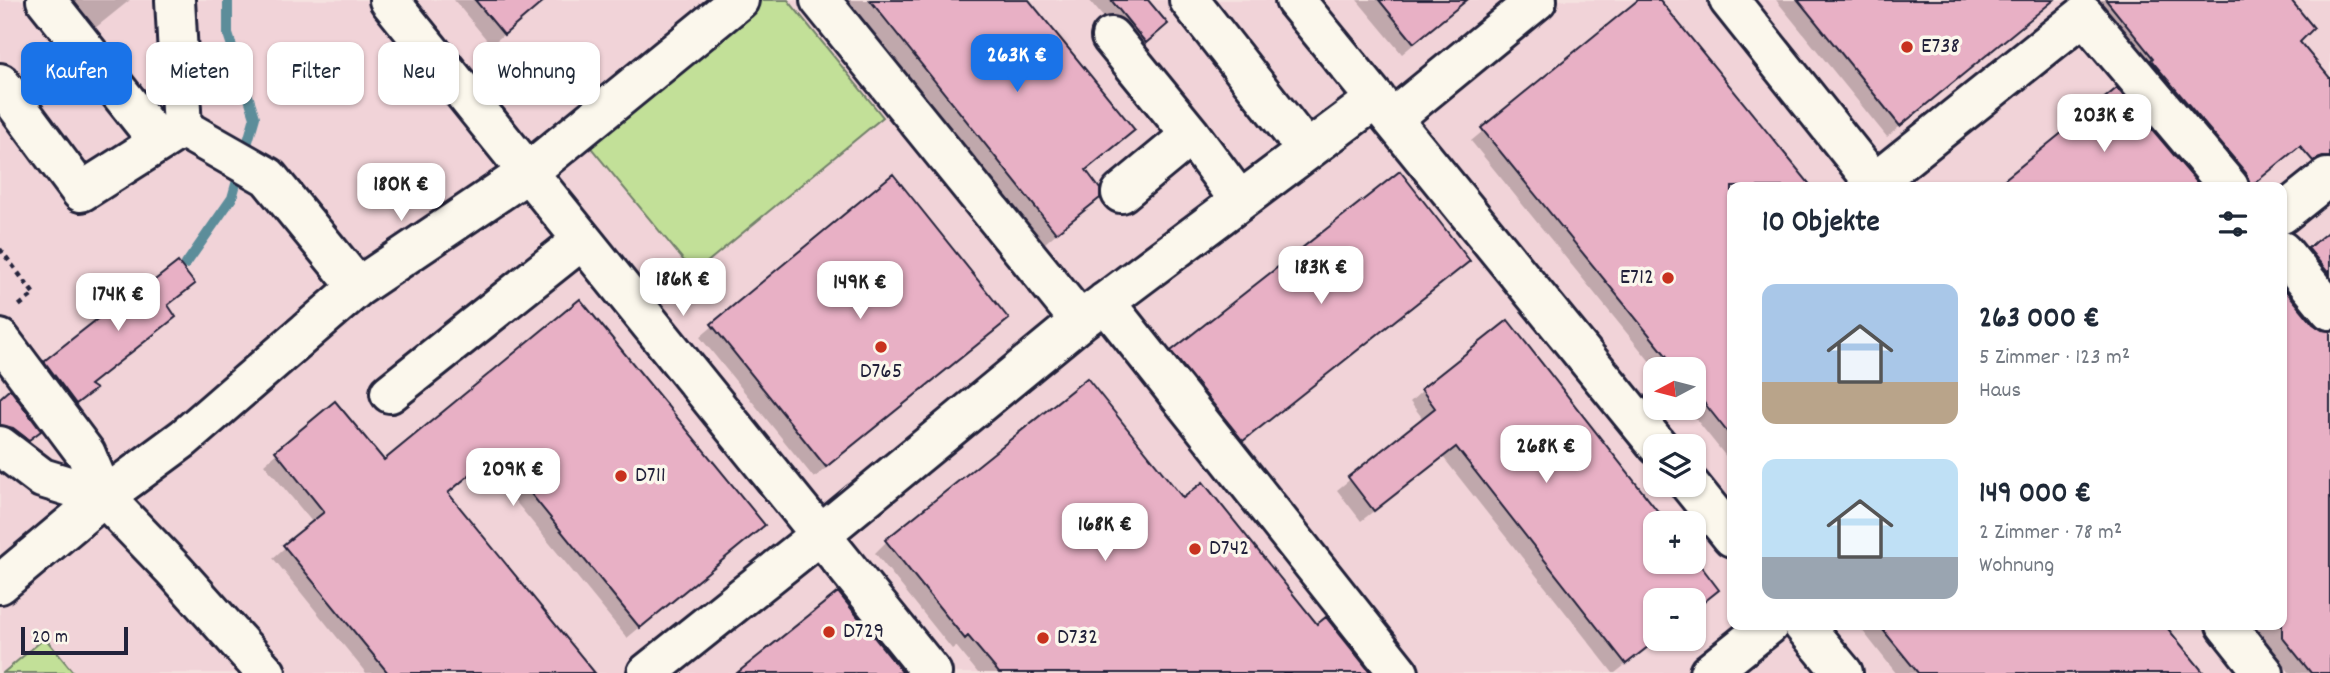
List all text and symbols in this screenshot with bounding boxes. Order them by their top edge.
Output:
place label: E738 [1921,31,1960,64]
pin: 263K € [960,34,1074,94]
marker: E738 [1899,39,1915,55]
text: 263K € [987,40,1047,73]
chip: Kaufen [21,42,132,105]
chip: Mieten [146,42,253,105]
chip: Filter [267,42,364,105]
chip: Neu [378,42,459,105]
chip: Wohnung [473,42,600,105]
pin: 203K € [2047,94,2161,154]
text: 203K € [2073,100,2135,133]
pin: 180K € [344,164,458,223]
text: 180K € [373,169,429,202]
text: 10 Objekte [1762,203,1880,246]
icon: filters [2214,205,2252,243]
pin: 183K € [1264,246,1378,306]
text: 183K € [1294,252,1348,285]
pin: 186K € [626,258,740,318]
pin: 149K € [803,262,917,321]
place label: E712 [1620,262,1654,295]
text: 186K € [656,264,710,297]
text: 149K € [833,267,887,300]
marker: E712 [1660,270,1676,286]
pin: 174K € [61,274,175,333]
text: 174K € [92,279,144,312]
text: 263 000 € [1979,299,2100,342]
icon: home [1818,312,1902,396]
marker: D765 [873,339,889,355]
text: 5 Zimmer · 123 m² [1979,342,2130,375]
place label: D765 [860,356,902,389]
north arrow [1643,357,1706,420]
map controls [1643,357,1706,651]
text: Haus [1979,375,2021,408]
pin: 268K € [1489,426,1603,485]
text: 268K € [1516,431,1576,464]
button: layers [1643,434,1706,497]
pin: 209K € [456,448,570,508]
text: 209K € [482,454,544,487]
place label: D711 [635,460,666,493]
marker: D711 [613,468,629,484]
text: 149 000 € [1979,474,2091,517]
icon: home [1818,487,1902,571]
pin: 168K € [1048,504,1162,563]
text: 168K € [1078,509,1132,542]
button: + [1643,511,1706,574]
text: 2 Zimmer · 78 m² [1979,517,2122,550]
place label: D742 [1209,533,1249,566]
marker: D742 [1187,541,1203,557]
text: Wohnung [1979,550,2054,583]
button: − [1643,588,1706,651]
place label: D729 [843,616,884,649]
place label: D732 [1057,622,1098,655]
scale bar [21,624,128,656]
marker: D729 [821,624,837,640]
text: 20 m [32,625,68,652]
marker: D732 [1035,630,1051,646]

